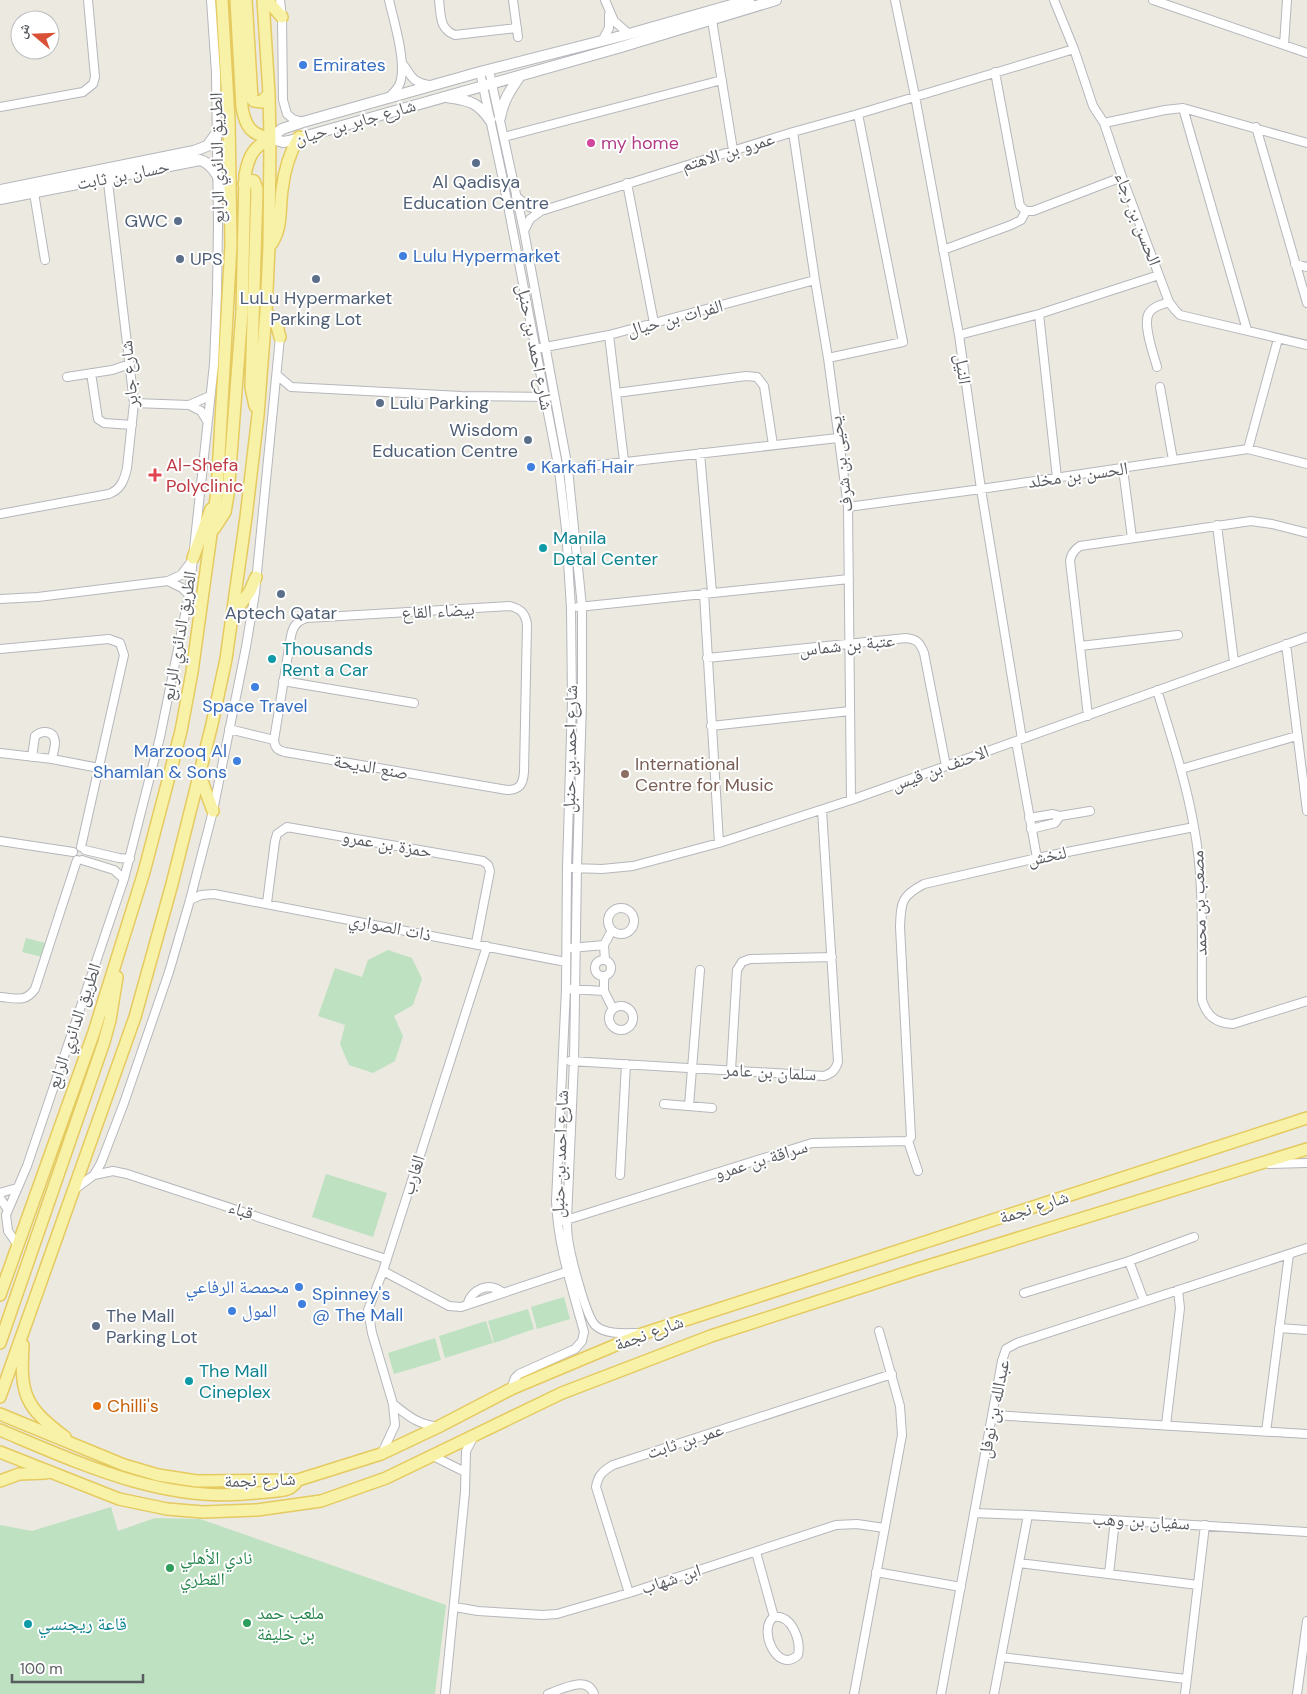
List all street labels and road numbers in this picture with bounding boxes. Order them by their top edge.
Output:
street label: الطريق الدائري الرابع [204,92,233,224]
street label: شارع جابر بن حيان [291,93,419,151]
street label: عمرو بن الاهتم [679,126,777,178]
street label: حسان بن ثابت [75,154,171,196]
street label: الحسن بن رجاء [1109,169,1167,269]
street label: شارع احمد بن حنبل [511,282,559,412]
street label: الفرات بن حيال [624,294,726,342]
street label: شارع جابر [114,339,144,410]
street label: النيل [949,352,977,386]
street label: يحيى بن شرف [823,415,859,513]
street label: الحسن بن مخلد [1026,456,1130,494]
street label: الطريق الدائري الرابع [156,569,205,703]
street label: بيضاء القاع [401,597,475,625]
street label: عتبة بن شماس [798,628,896,662]
street label: شارع احمد بن حنبل [557,685,583,813]
street label: الاحنف بن قيس [888,739,992,797]
street label: صنع الديحة [332,749,410,785]
street label: حمزة بن عمرو [340,824,434,864]
street label: لنخش [1025,840,1069,872]
street label: مصعب بن محمد [1185,850,1213,956]
street label: ذات الصواري [346,907,433,949]
street label: الطريق الدائري الرابع [41,960,109,1093]
street label: سلمان بن عامر [722,1058,817,1086]
street label: شارع احمد بن حنبل [546,1089,574,1219]
street label: سراقة بن عمرو [711,1134,811,1186]
street label: الغارب [395,1152,431,1198]
street label: شارع نجمة [996,1185,1072,1229]
street label: قباء [225,1195,257,1225]
street label: شارع نجمة [611,1309,687,1357]
street label: عبدالله بن نوفل [973,1358,1015,1460]
street label: عمر بن ثابت [644,1417,726,1465]
street label: شارع نجمة [224,1467,296,1493]
street label: سفيان بن وهب [1092,1506,1190,1536]
street label: ابن شهاب [638,1558,704,1600]

